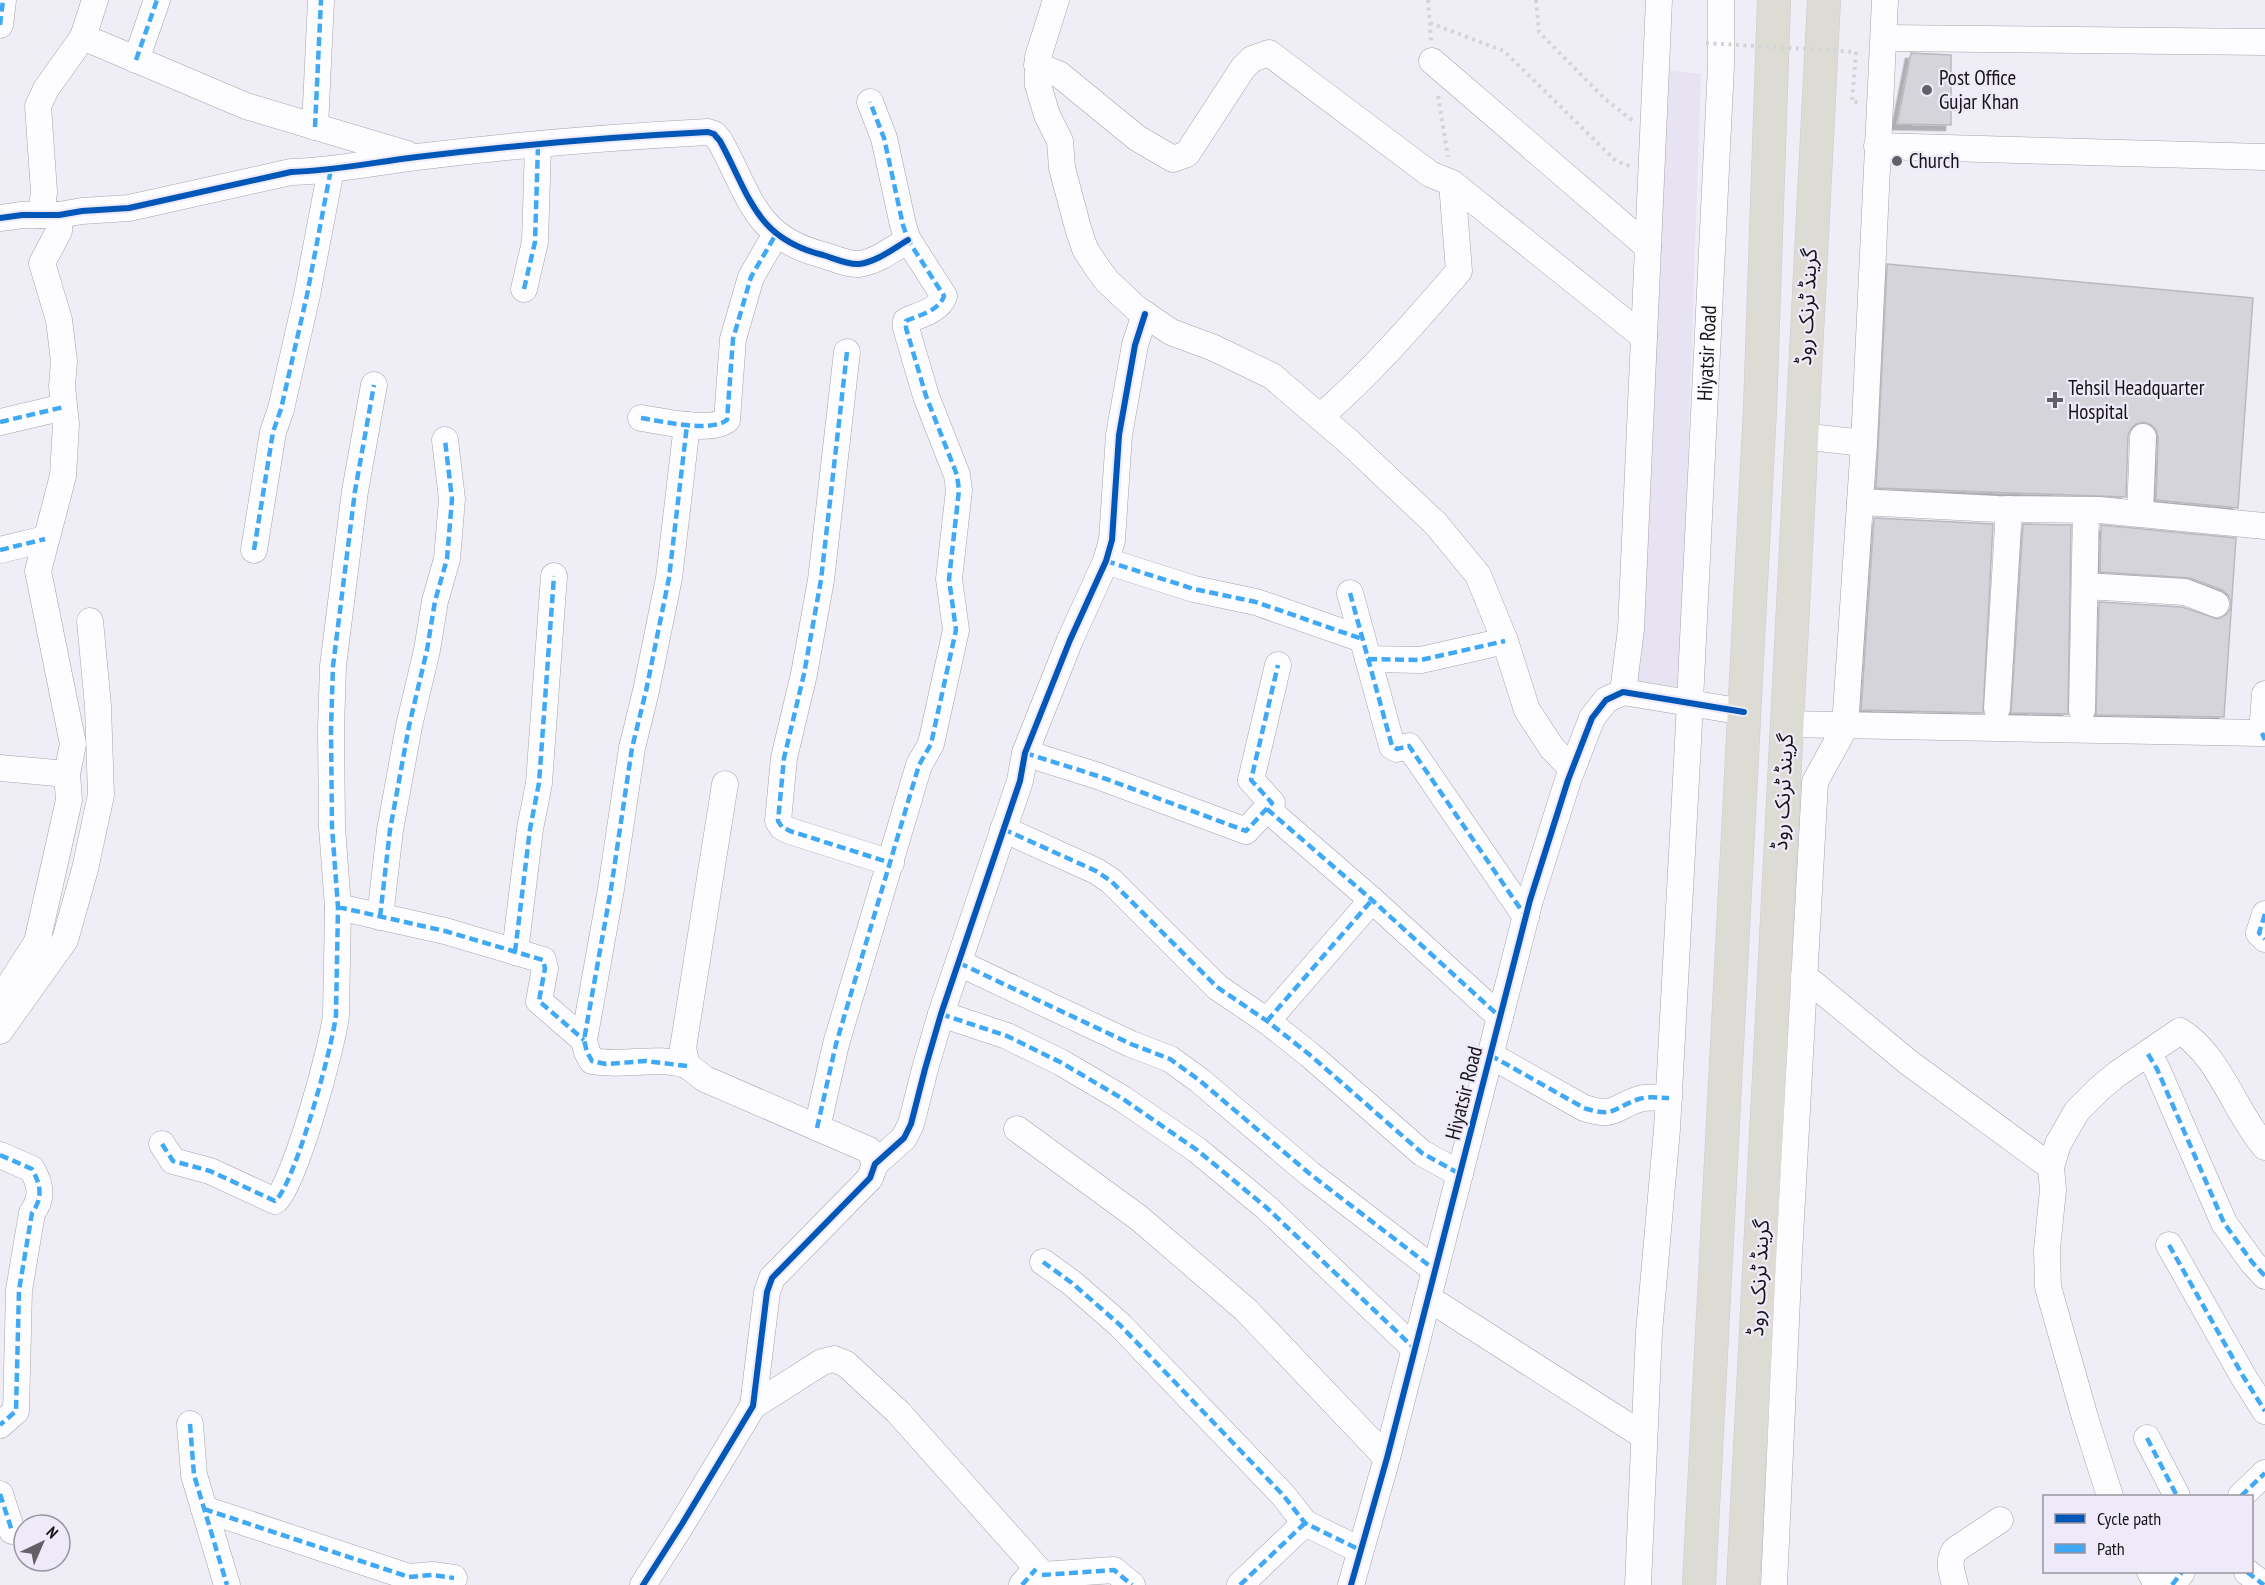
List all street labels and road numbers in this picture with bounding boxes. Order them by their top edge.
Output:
street label: گرینڈ ٹرنک روڈ [1790,247,1823,366]
street label: Hiyatsir Road [1691,305,1722,401]
street label: گرینڈ ٹرنک روڈ [1766,732,1799,851]
street label: Hiyatsir Road [1439,1043,1488,1143]
street label: گرینڈ ٹرنک روڈ [1742,1218,1775,1337]

